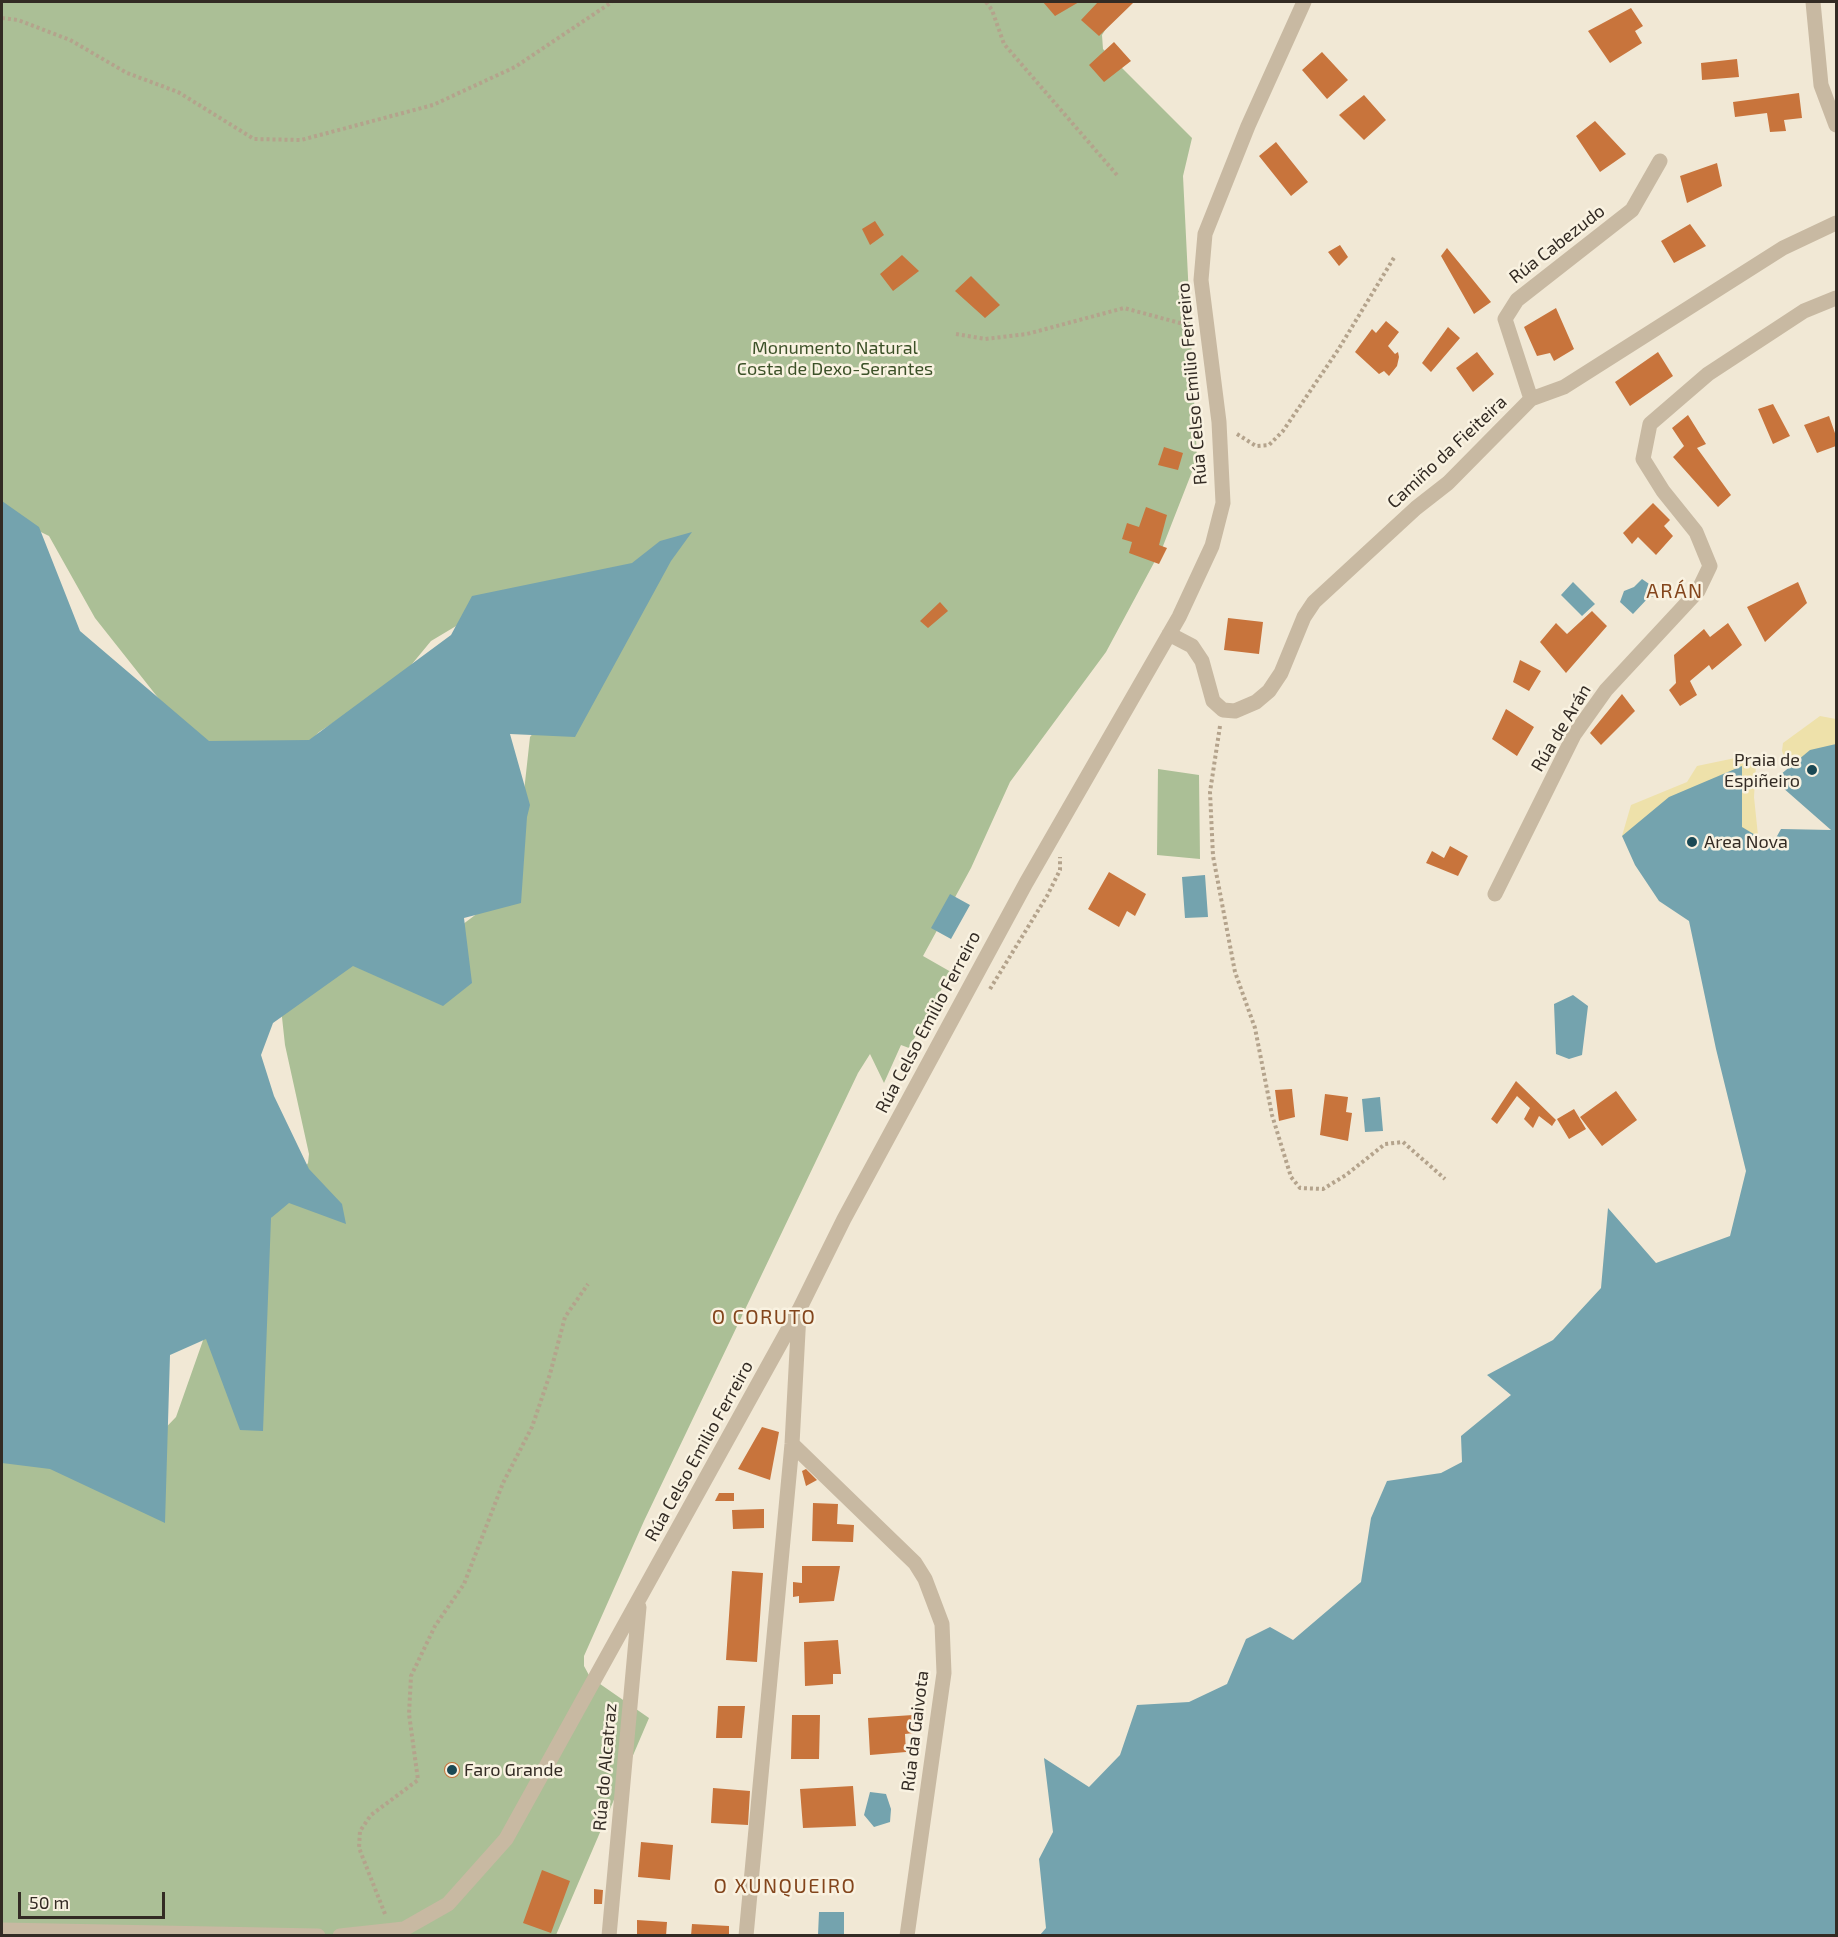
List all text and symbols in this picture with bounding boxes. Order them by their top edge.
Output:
street label: Rúa Cabezudo [1505,200,1609,288]
street label: Rúa Celso Emilio Ferreiro [1172,282,1212,486]
park label: Monumento Natural Costa de Dexo-Serantes [737,337,933,380]
street label: Camiño da Fieiteira [1383,391,1511,513]
district label: ARÁN [1646,579,1704,603]
street label: Rúa de Arán [1526,680,1596,776]
place label: Praia de Espiñeiro [1724,749,1800,792]
marker: Praia de Espiñeiro [1805,763,1819,777]
place label: Area Nova [1704,831,1788,853]
marker: Area Nova [1685,835,1699,849]
street label: Rúa Celso Emilio Ferreiro [871,927,985,1117]
district label: O CORUTO [712,1305,816,1329]
street label: Rúa Celso Emilio Ferreiro [640,1357,758,1545]
street label: Rúa da Gaivota [897,1669,933,1793]
street label: Rúa do Alcatraz [589,1702,621,1832]
place label: Faro Grande [464,1759,563,1781]
marker: Faro Grande [445,1763,459,1777]
district label: O XUNQUEIRO [714,1874,856,1898]
scale bar [21,1880,168,1918]
text: 50 m [29,1891,69,1913]

